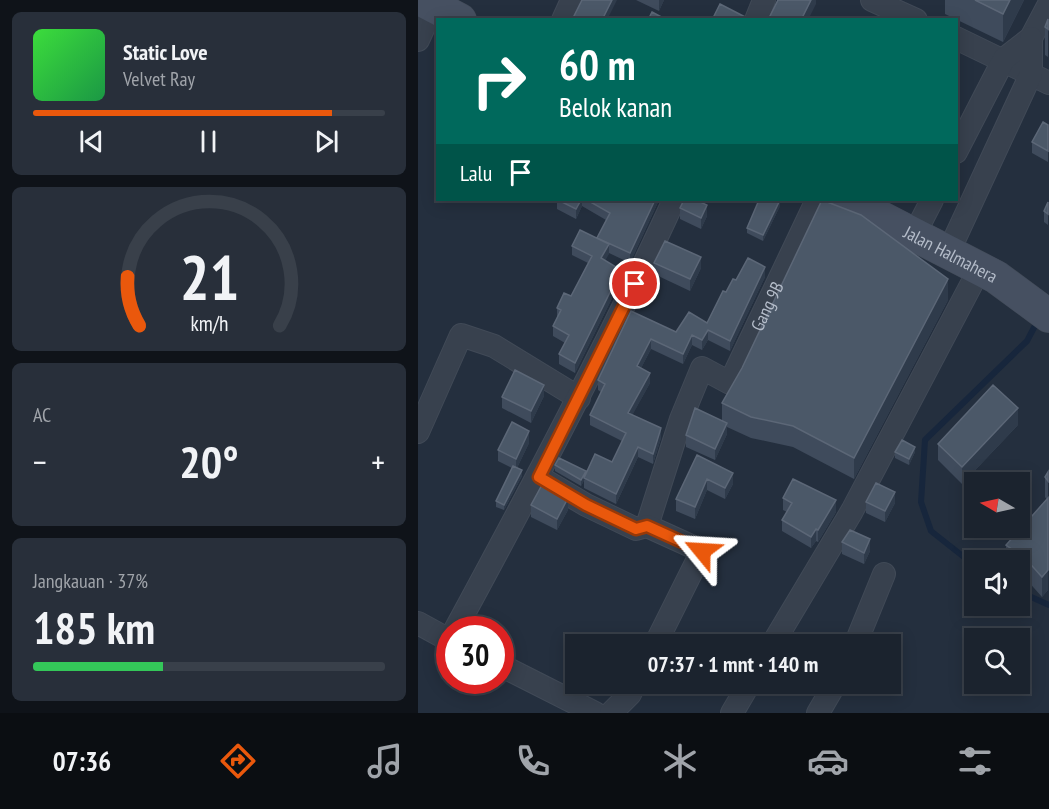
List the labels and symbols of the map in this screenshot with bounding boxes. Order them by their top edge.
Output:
street label: Jalan Halmahera [899,220,1002,287]
pin [609,258,660,309]
street label: Gang 9B [745,278,788,335]
north arrow [964,472,1030,538]
position arrow [670,519,734,583]
speed limit sign: 30 [436,616,514,694]

